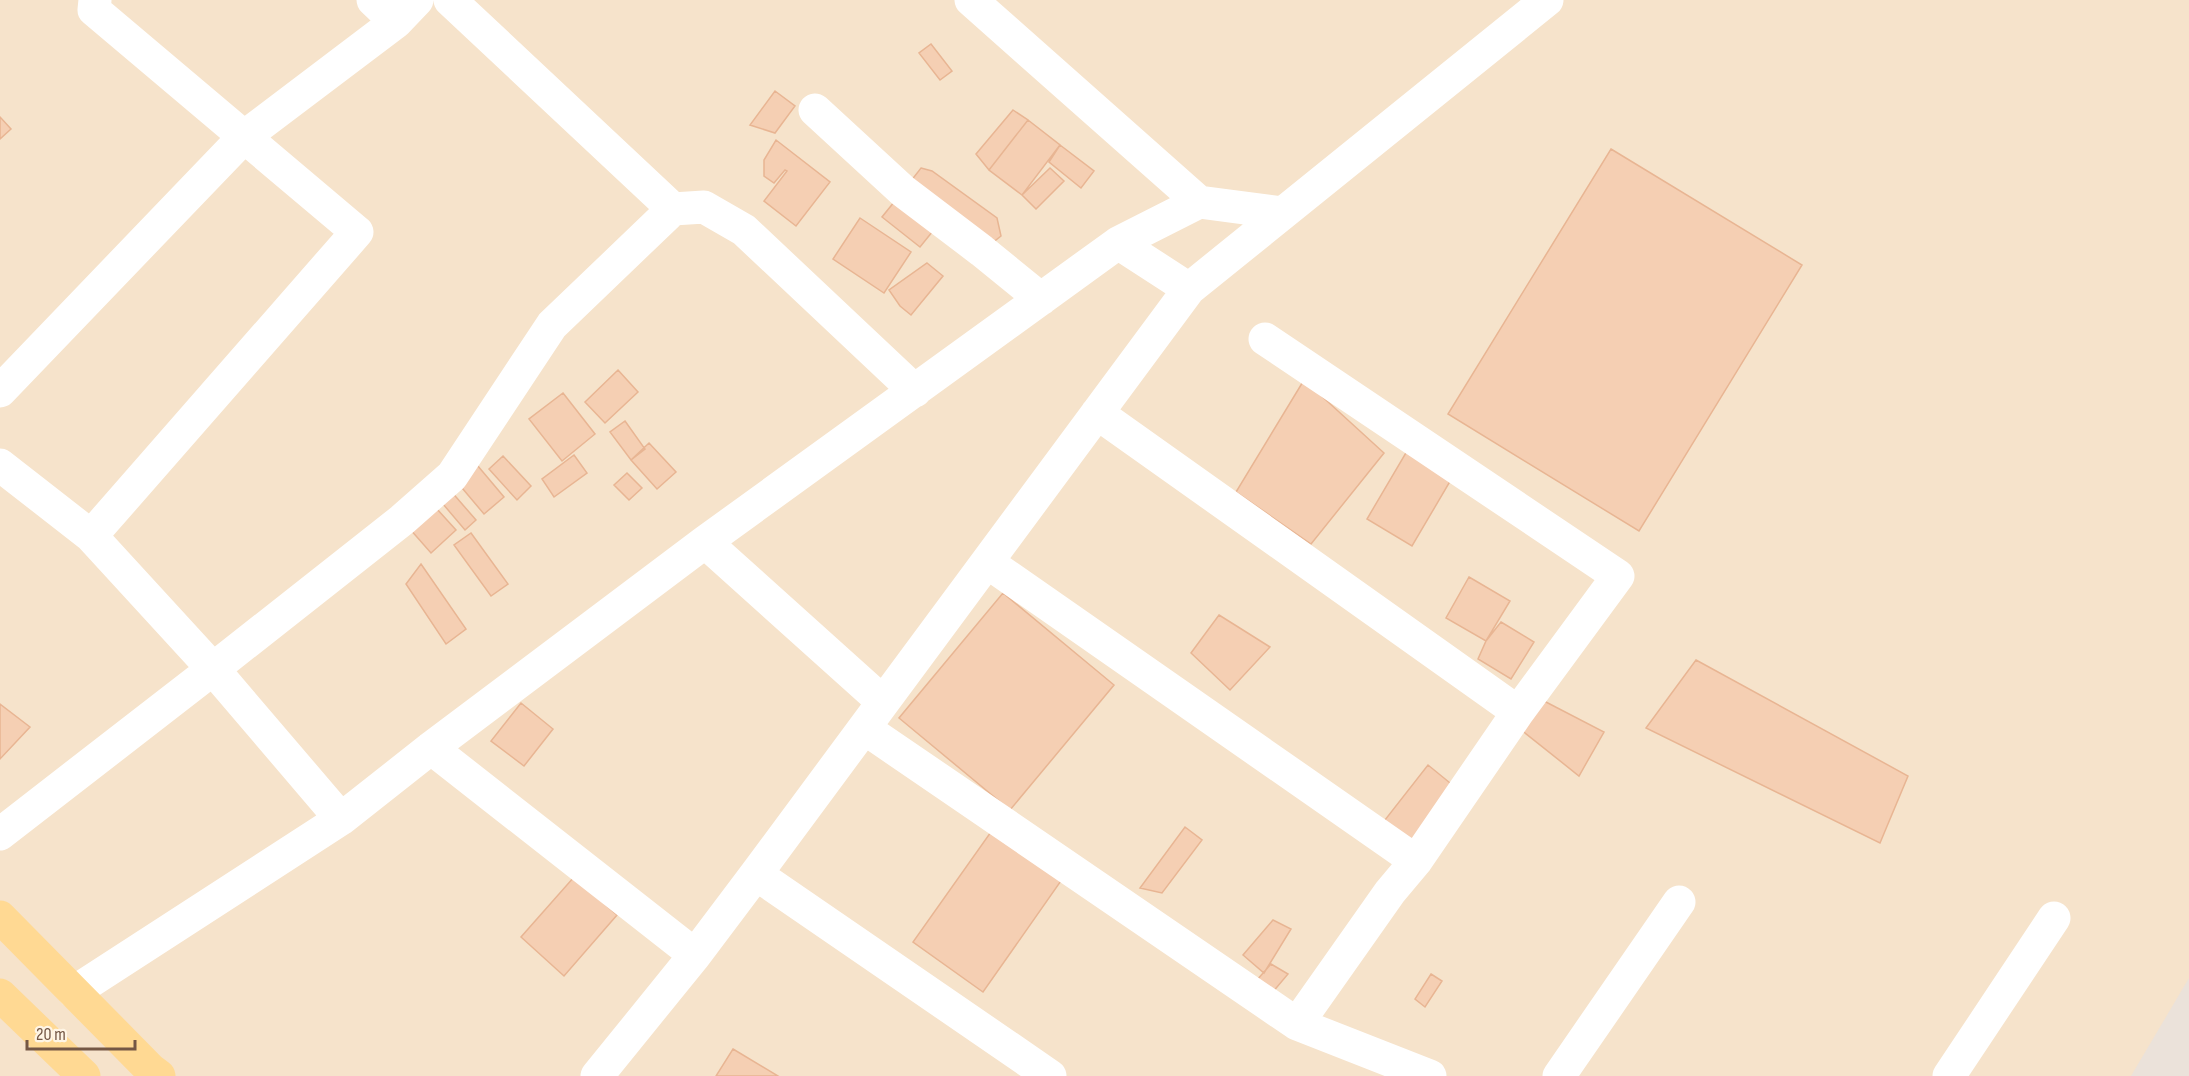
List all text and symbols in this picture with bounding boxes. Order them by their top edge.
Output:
scale bar [27,1013,135,1051]
text: 20 m [36,1024,66,1045]

